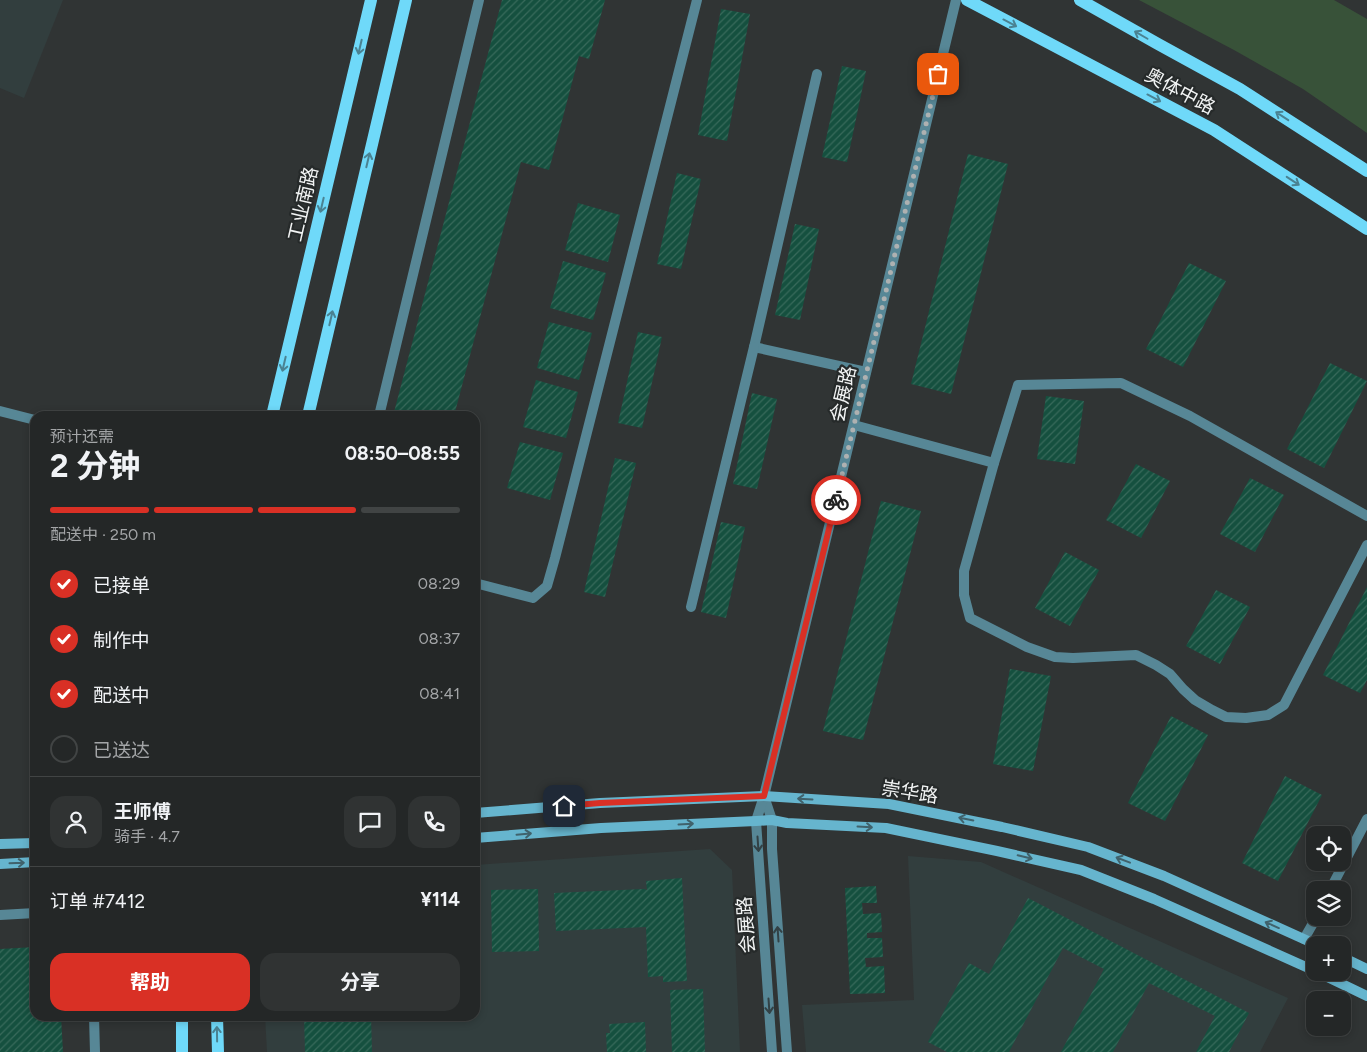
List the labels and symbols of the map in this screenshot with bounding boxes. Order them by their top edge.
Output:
one-way arrow [1002,19,1017,28]
one-way arrow [1134,30,1149,39]
one-way arrow [355,39,364,55]
pin [917,53,959,95]
street label: 奥体中路 [1141,63,1219,119]
one-way arrow [1146,93,1161,103]
one-way arrow [1275,111,1289,121]
one-way arrow [364,152,373,168]
street label: 工业南路 [283,164,323,244]
one-way arrow [1286,176,1300,186]
one-way arrow [317,197,326,213]
one-way arrow [327,310,336,326]
one-way arrow [279,355,288,371]
street label: 会展路 [825,364,861,424]
courier [811,475,861,525]
street label: 崇华路 [880,776,940,808]
pin [543,785,585,827]
one-way arrow [798,795,814,804]
one-way arrow [959,814,975,824]
one-way arrow [678,819,694,828]
one-way arrow [857,823,873,832]
one-way arrow [515,829,531,838]
one-way arrow [753,835,762,851]
one-way arrow [1016,853,1032,862]
one-way arrow [1116,855,1131,864]
one-way arrow [9,858,25,868]
street label: 会展路 [733,896,759,954]
one-way arrow [1265,919,1280,929]
one-way arrow [774,926,783,942]
one-way arrow [764,997,774,1013]
one-way arrow [213,1026,222,1042]

